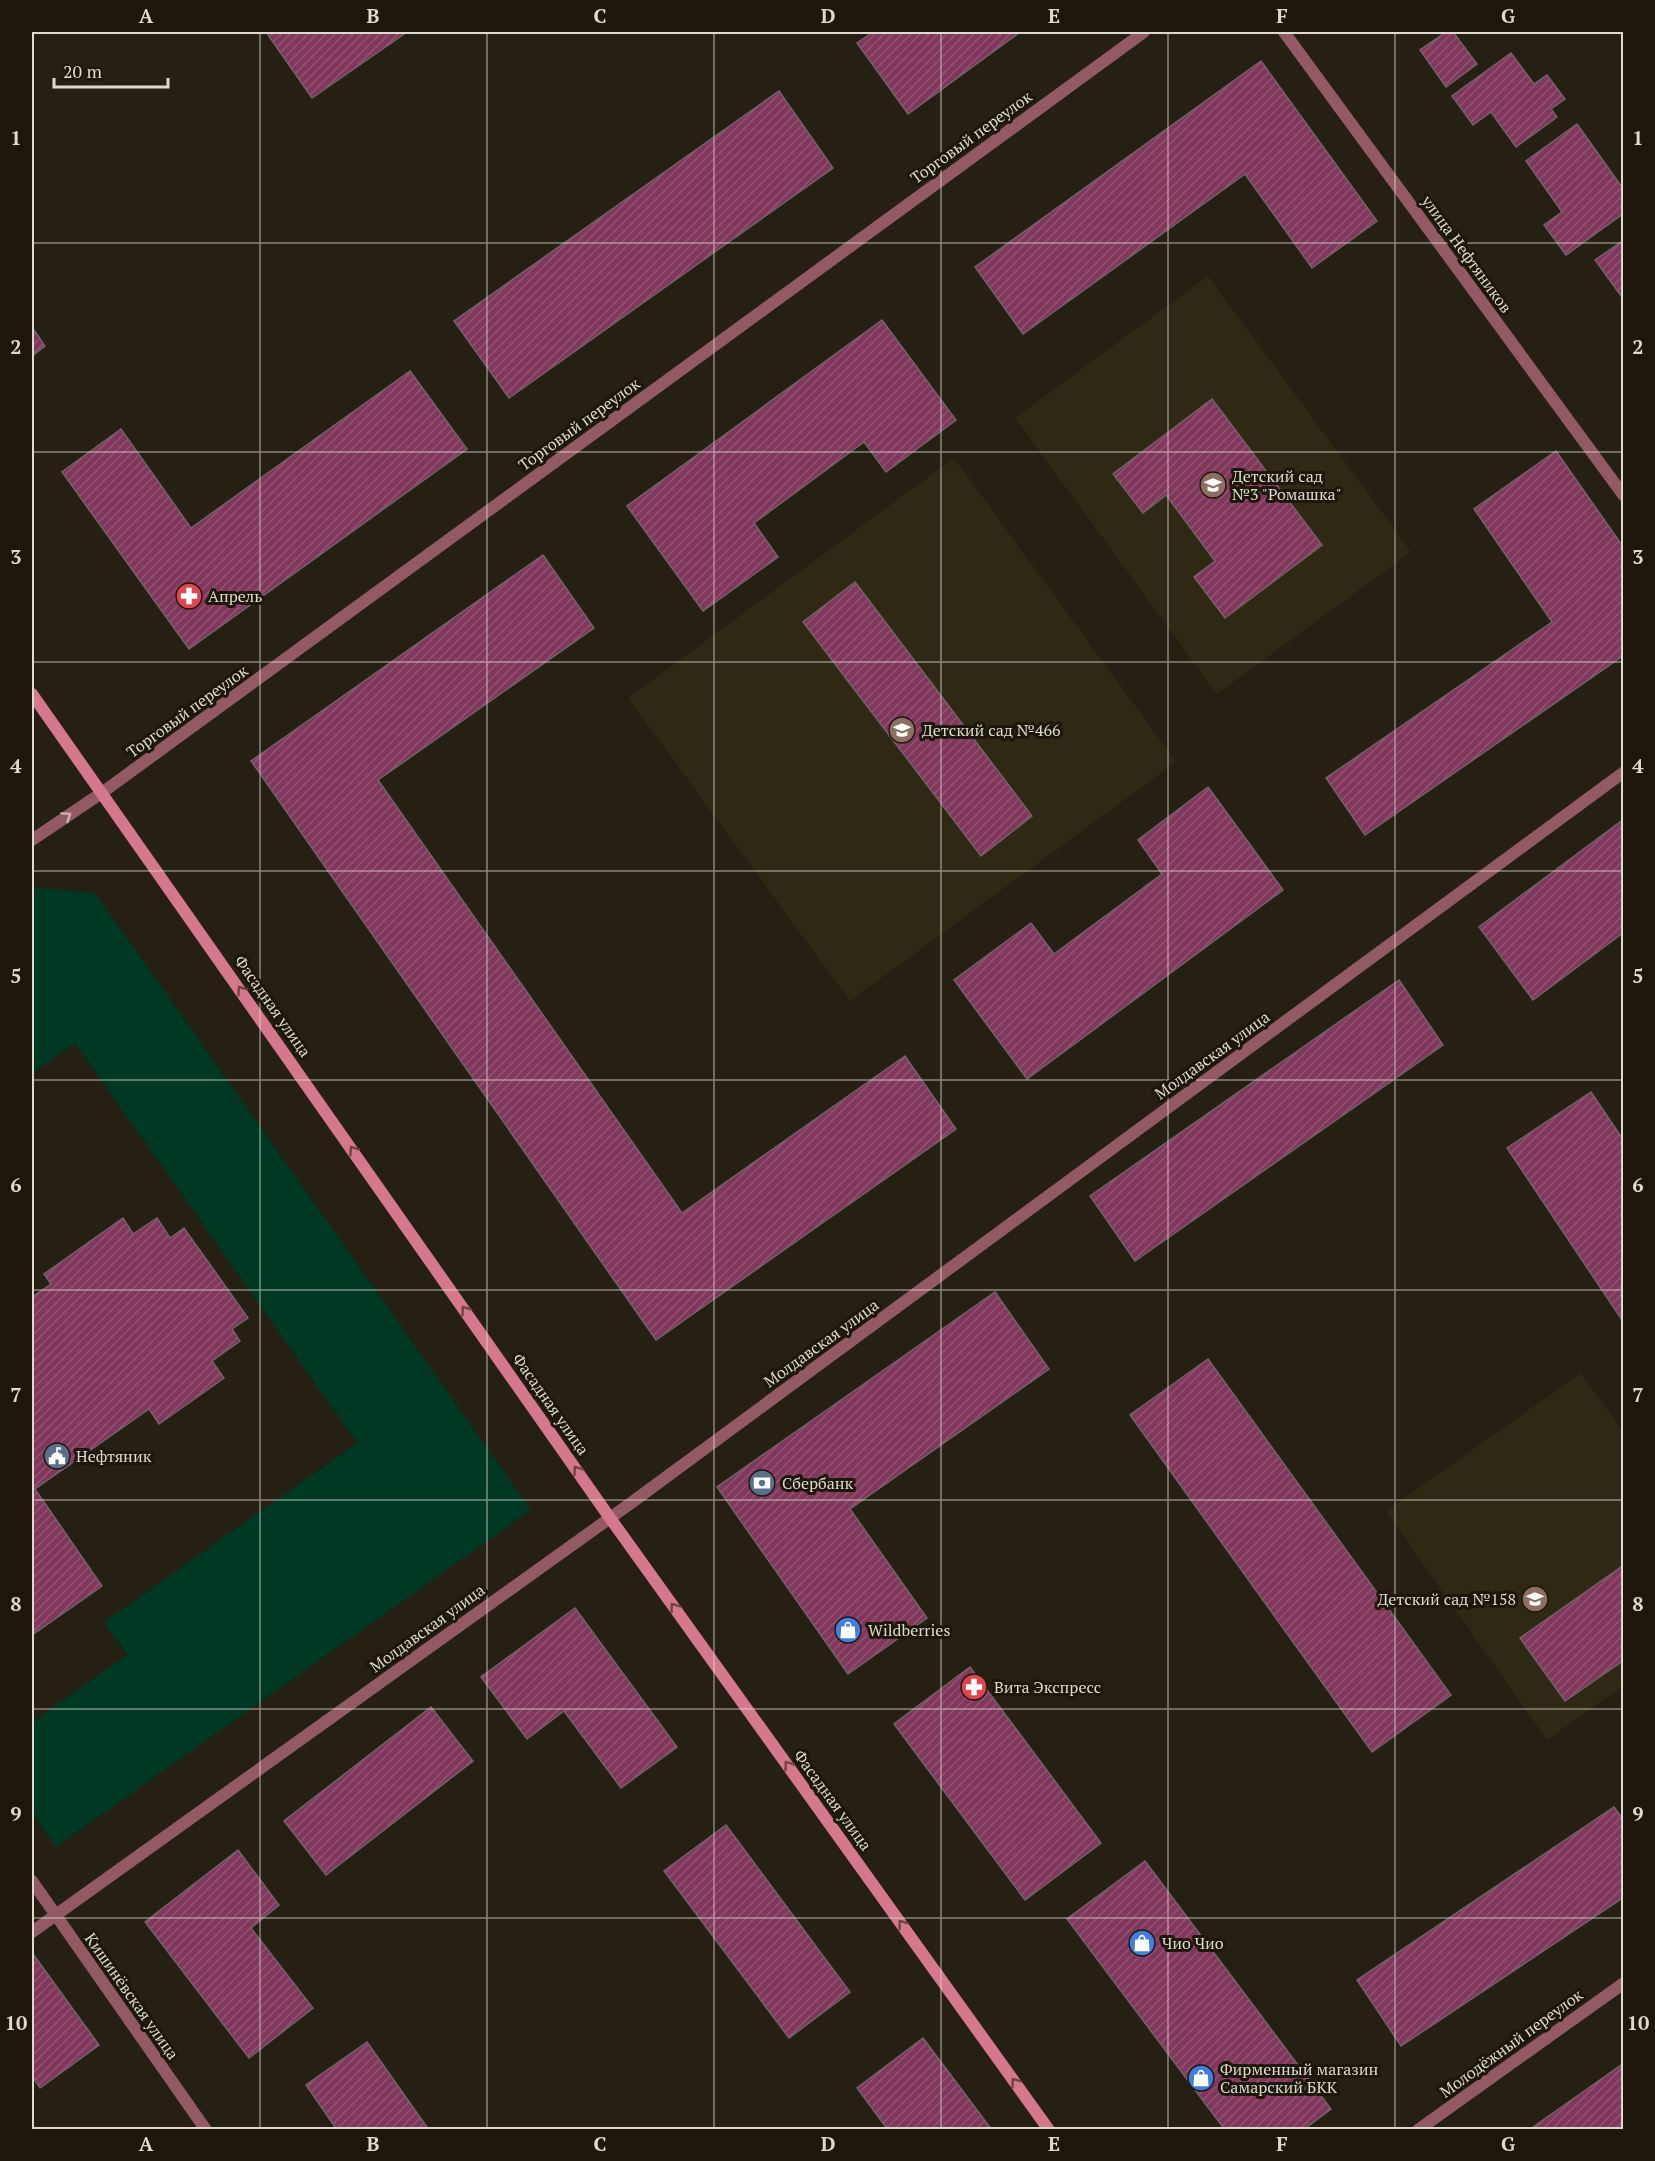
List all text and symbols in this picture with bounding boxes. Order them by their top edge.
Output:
text: A [139,2,154,29]
text: B [367,2,380,29]
text: C [593,2,607,29]
text: D [821,2,835,29]
text: E [1048,2,1060,29]
text: F [1276,2,1288,29]
text: G [1501,2,1515,29]
scale bar [54,51,168,89]
text: 20 m [63,59,103,83]
street label: Торговый переулок [906,85,1036,189]
text: 1 [10,124,22,151]
text: 1 [1632,124,1644,151]
street label: улица Нефтяников [1416,190,1517,317]
text: 2 [10,333,22,360]
text: 2 [1632,333,1644,360]
street label: Торговый переулок [514,372,644,476]
place label: Детский сад №3 "Ромашка" [1232,465,1342,505]
school or university icon: Детский сад №3 "Ромашка" [1198,470,1228,500]
text: 3 [10,543,22,570]
text: 3 [1632,543,1644,570]
pharmacy icon: Апрель [174,581,204,611]
place label: Апрель [208,585,262,607]
street label: Торговый переулок [122,659,252,763]
school or university icon: Детский сад №466 [887,715,917,745]
place label: Детский сад №466 [922,719,1061,741]
text: 4 [10,752,22,779]
text: 4 [1632,752,1644,779]
one-way arrow [61,813,72,824]
street label: Фасадная улица [230,951,316,1061]
text: 5 [10,962,22,989]
text: 5 [1632,962,1644,989]
one-way arrow [237,986,248,997]
street label: Молдавская улица [1150,1006,1274,1104]
one-way arrow [349,1146,360,1157]
text: 6 [10,1171,22,1198]
text: 6 [1632,1171,1644,1198]
street label: Молдавская улица [759,1294,883,1392]
one-way arrow [461,1306,472,1317]
street label: Фасадная улица [508,1349,594,1459]
text: 7 [10,1381,22,1408]
text: 7 [1632,1381,1644,1408]
public building icon: Нефтяник [42,1441,72,1471]
place label: Нефтяник [76,1445,152,1467]
one-way arrow [573,1465,584,1476]
bank icon: Сбербанк [747,1468,777,1498]
place label: Сбербанк [782,1472,854,1494]
street label: Молдавская улица [365,1579,489,1677]
school or university icon: Детский сад №158 [1520,1584,1550,1614]
place label: Детский сад №158 [1378,1588,1516,1610]
text: 8 [10,1590,22,1617]
text: 8 [1632,1590,1644,1617]
one-way arrow [670,1602,681,1613]
shop icon: Wildberries [833,1615,863,1645]
place label: Wildberries [868,1619,950,1641]
pharmacy icon: Вита Экспресс [959,1672,989,1702]
place label: Вита Экспресс [994,1676,1101,1698]
street label: Фасадная улица [789,1745,877,1855]
one-way arrow [784,1761,795,1772]
text: 9 [10,1800,22,1827]
text: 9 [1632,1800,1644,1827]
one-way arrow [898,1919,909,1930]
street label: Кишинёвская улица [80,1928,184,2064]
shop icon: Чио Чио [1127,1928,1157,1958]
place label: Чио Чио [1162,1932,1224,1954]
street label: Молодёжный переулок [1435,1983,1587,2102]
text: 10 [5,2009,27,2036]
text: 10 [1627,2009,1649,2036]
place label: Фирменный магазин Самарский БКК [1220,2058,1379,2098]
shop icon: Фирменный магазин Самарский БКК [1186,2063,1216,2093]
one-way arrow [1011,2078,1022,2089]
text: A [139,2130,154,2157]
text: B [367,2130,380,2157]
text: C [593,2130,607,2157]
text: D [821,2130,835,2157]
text: E [1048,2130,1060,2157]
text: F [1276,2130,1288,2157]
text: G [1501,2130,1515,2157]

